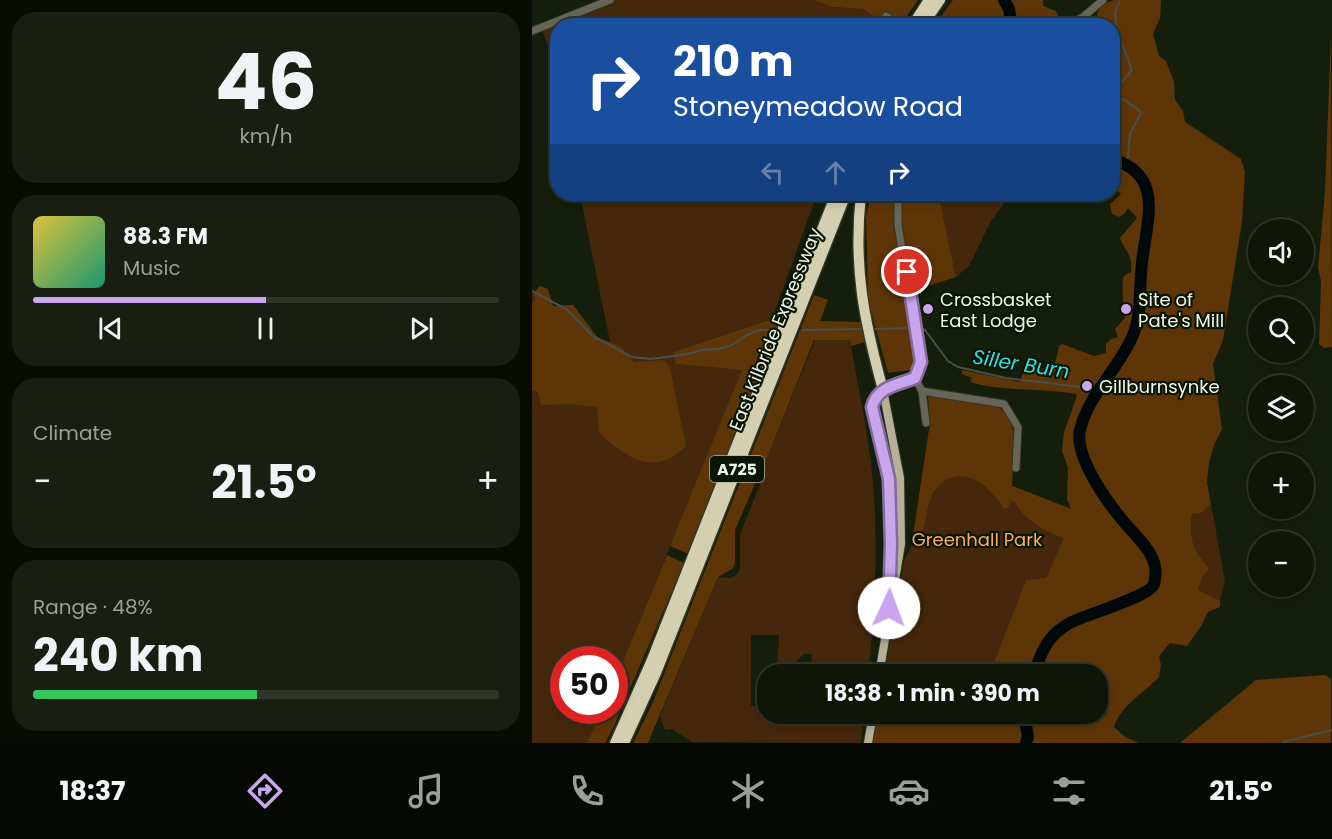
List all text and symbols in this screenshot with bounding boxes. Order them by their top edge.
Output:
text: 46 [215,27,317,136]
text: 210 m [673,32,794,91]
icon: right [574,42,652,120]
text: Stoneymeadow Road [673,88,963,125]
text: km/h [239,122,293,150]
icon: left [756,156,789,189]
icon: ahead [819,156,852,189]
icon: right [882,156,915,189]
map controls [1248,219,1314,597]
button: sound [1248,219,1314,285]
text: 88.3 FM [123,221,208,252]
street label: East Kilbride Expressway [723,224,827,434]
pin [881,246,932,297]
text: Music [123,254,181,282]
icon: arrive [890,255,923,288]
place label: Crossbasket East Lodge [940,287,1052,333]
place label: Site of Pate's Mill [1138,287,1224,333]
button: search [1248,297,1314,363]
marker: Crossbasket East Lodge [921,302,935,316]
marker: Site of Pate's Mill [1119,302,1133,316]
icon: previous [94,312,127,345]
icon: pause [249,312,282,345]
icon: next [405,312,438,345]
water label: Siller Burn [971,343,1071,385]
place label: Gillburnsynke [1099,374,1220,399]
button: layers [1248,375,1314,441]
marker: Gillburnsynke [1080,379,1094,393]
text: Climate [33,419,112,447]
text: 21.5° [211,451,317,514]
button: + [1248,453,1314,519]
road number: A725 [710,456,764,482]
text: − [33,458,51,505]
text: + [476,458,499,505]
park label: Greenhall Park [912,527,1043,552]
button: − [1248,531,1314,597]
position arrow [857,576,921,640]
text: Range · 48% [33,593,153,621]
text: 240 km [33,624,204,687]
speed limit sign: 50 [550,646,628,724]
text: 18:38 · 1 min · 390 m [825,678,1040,709]
icon: directions [244,770,286,812]
icon: music [405,770,447,812]
icon: phone [566,770,608,812]
icon: climate [727,770,769,812]
icon: car [888,770,930,812]
icon: filters [1048,770,1090,812]
text: 18:37 [59,772,126,809]
text: 21.5° [1209,772,1273,809]

